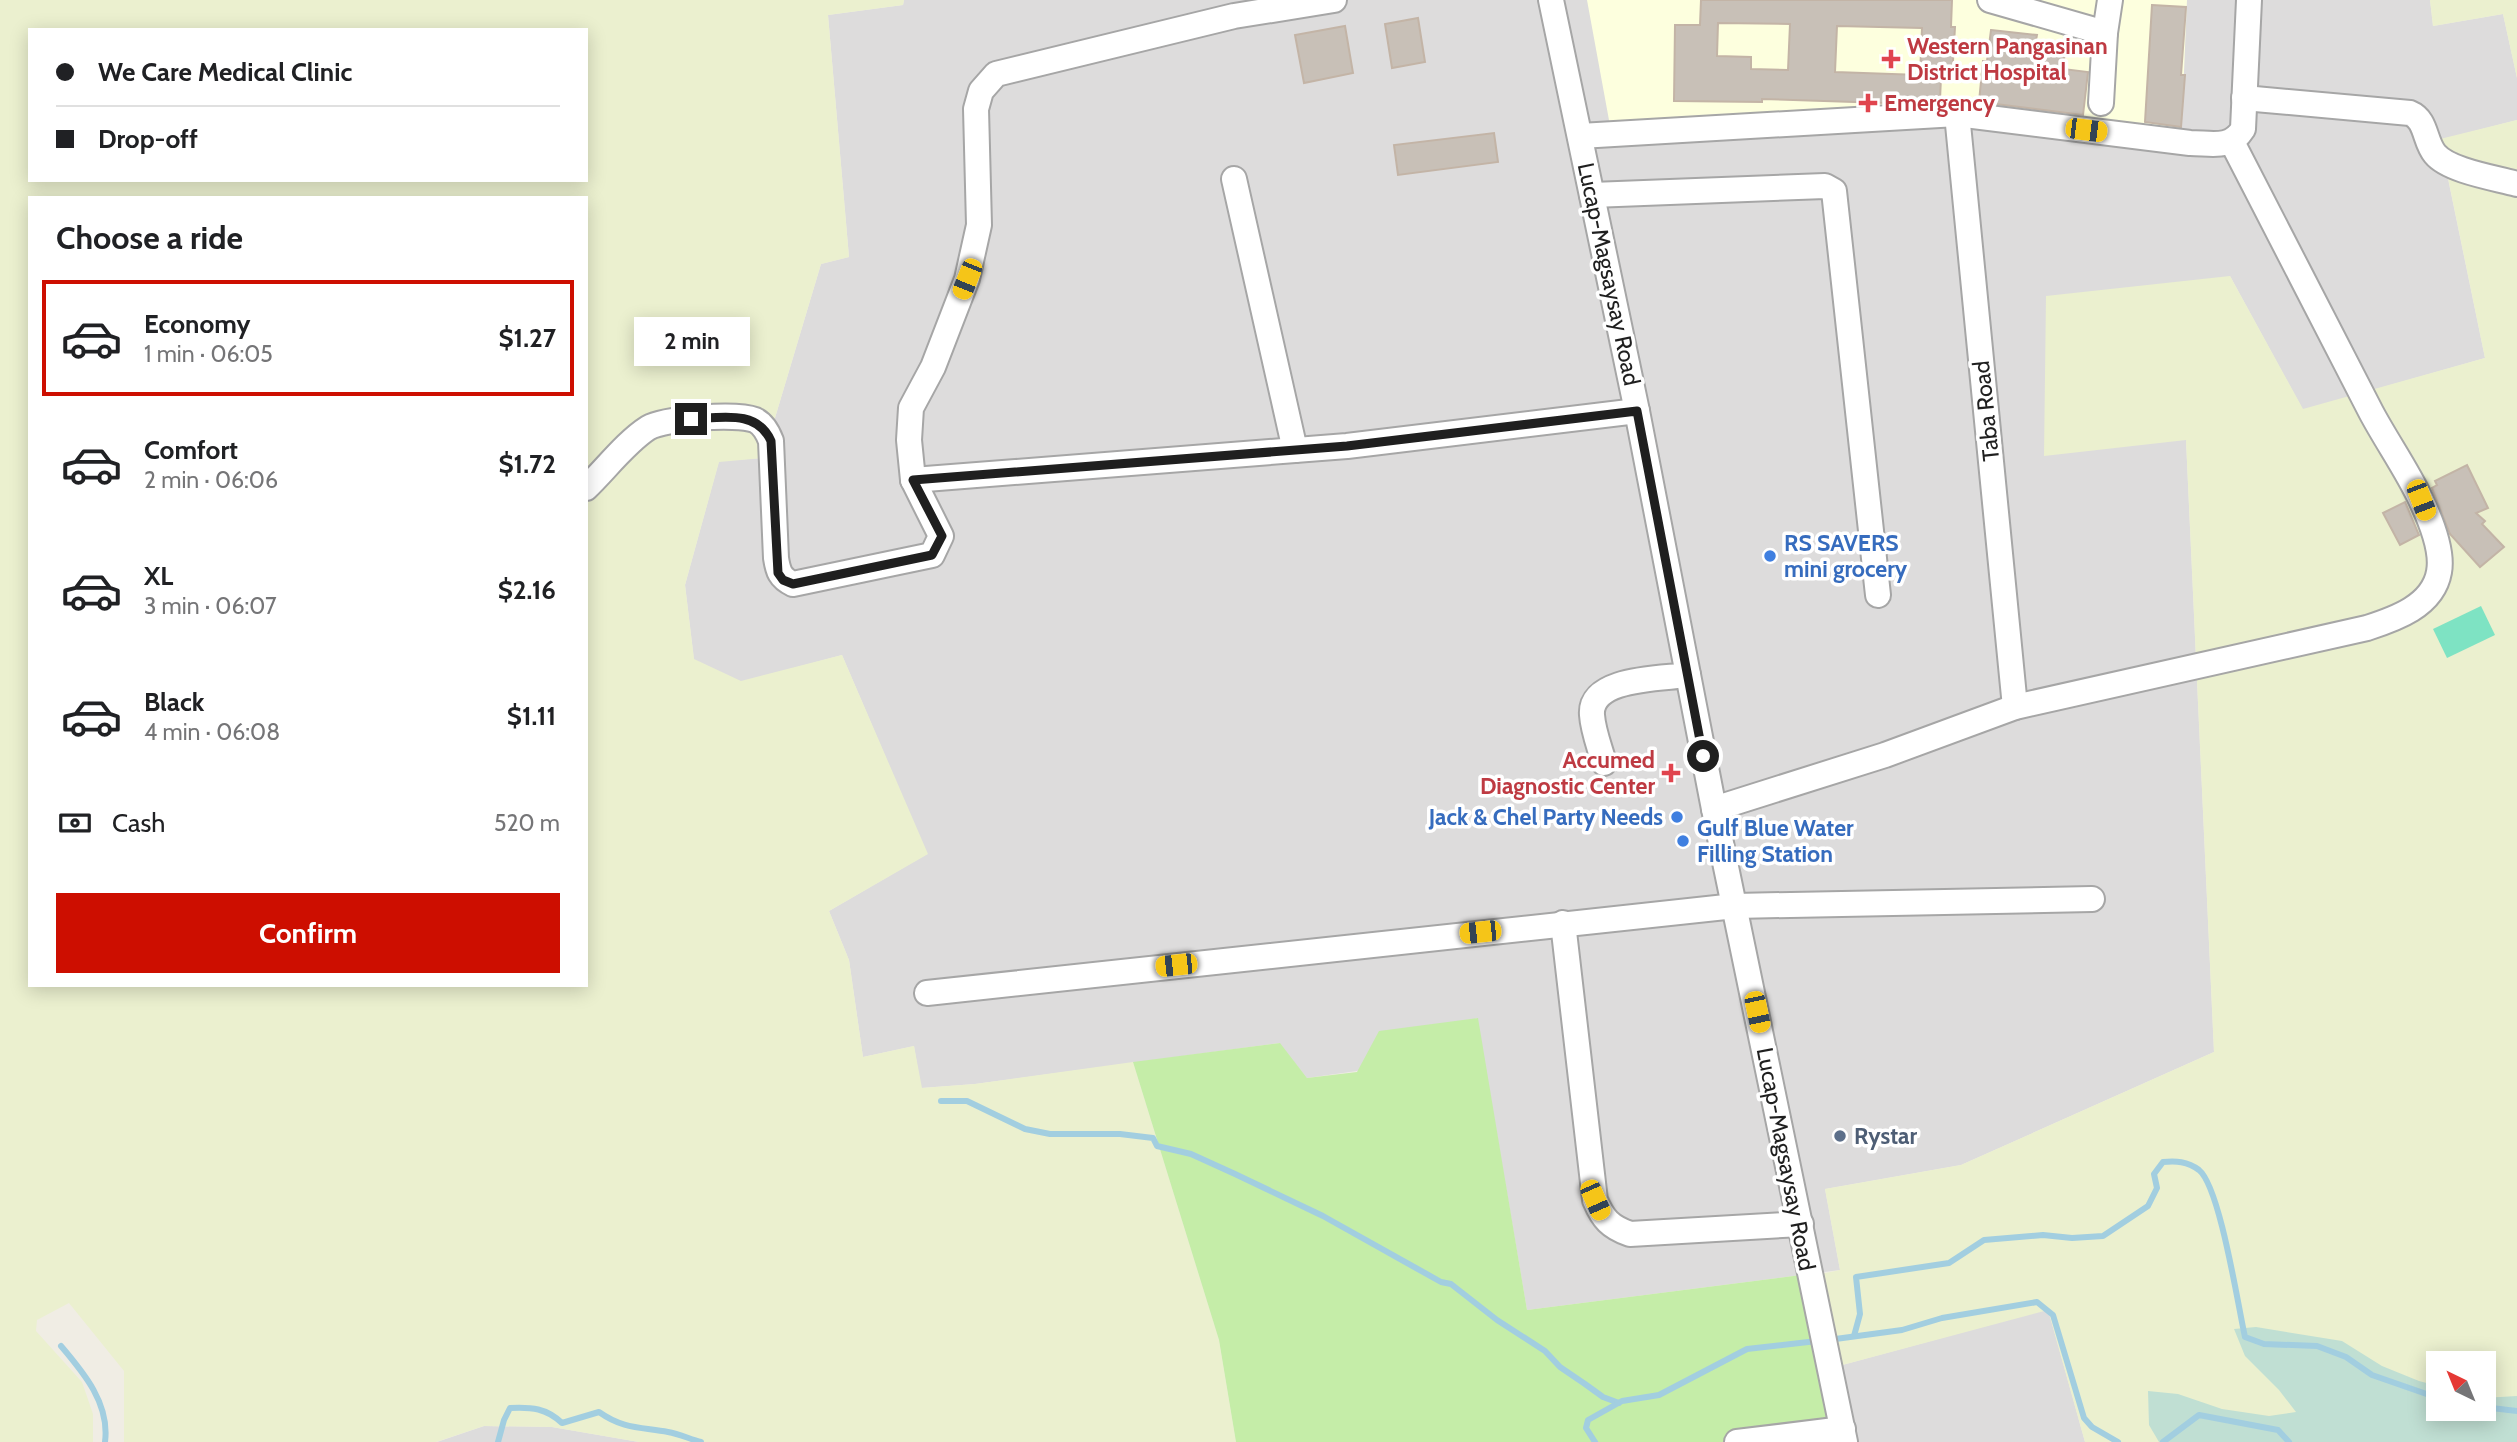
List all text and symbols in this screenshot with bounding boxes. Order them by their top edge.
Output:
place label: Western Pangasinan District Hospital [1907,32,2108,86]
marker: Western Pangasinan District Hospital [1881,49,1901,69]
text: We Care Medical Clinic [98,56,352,88]
place label: Emergency [1884,89,1996,117]
marker: Emergency [1858,93,1878,113]
car [2064,117,2109,143]
text: Drop-off [98,123,198,155]
street label: Lucap-Magsaysay Road [1572,160,1646,388]
text: Choose a ride [56,218,243,257]
car [950,256,985,302]
icon: car [60,307,123,370]
text: Economy [144,308,250,340]
callout: 2 min [633,318,749,366]
text: $1.27 [499,322,556,354]
text: 2 min [664,327,720,355]
text: 1 min · 06:05 [144,340,273,368]
street label: Taba Road [1967,359,2005,463]
route end [675,403,707,435]
icon: car [60,433,123,496]
text: Comfort [144,434,238,466]
text: $1.72 [499,448,556,480]
text: 2 min · 06:06 [144,466,278,494]
car [2404,477,2439,523]
place label: RS SAVERS mini grocery [1784,529,1908,583]
marker: RS SAVERS mini grocery [1762,548,1778,564]
icon: car [60,559,123,622]
text: XL [144,560,173,592]
text: $2.16 [498,574,556,606]
text: 3 min · 06:07 [144,592,277,620]
icon: car [60,685,123,748]
text: Black [144,686,204,718]
text: $1.11 [507,700,556,732]
text: 4 min · 06:08 [144,718,280,746]
route start [1687,740,1719,772]
place label: Accumed Diagnostic Center [1480,746,1655,800]
marker: Accumed Diagnostic Center [1661,763,1681,783]
place label: Jack & Chel Party Needs [1428,803,1663,831]
icon: cash [56,804,94,842]
text: Cash [112,807,165,839]
text: 520 m [494,809,560,837]
marker: Jack & Chel Party Needs [1669,809,1685,825]
place label: Gulf Blue Water Filling Station [1697,814,1854,868]
marker: Gulf Blue Water Filling Station [1675,833,1691,849]
button: Confirm [56,893,560,973]
car [1459,919,1502,945]
car [1155,952,1198,978]
car [1743,989,1772,1035]
street label: Lucap-Magsaysay Road [1751,1045,1821,1273]
place label: Rystar [1854,1122,1918,1150]
marker: Rystar [1832,1128,1848,1144]
car [1577,1177,1614,1223]
north arrow [2426,1351,2496,1421]
map controls [2426,1351,2496,1421]

